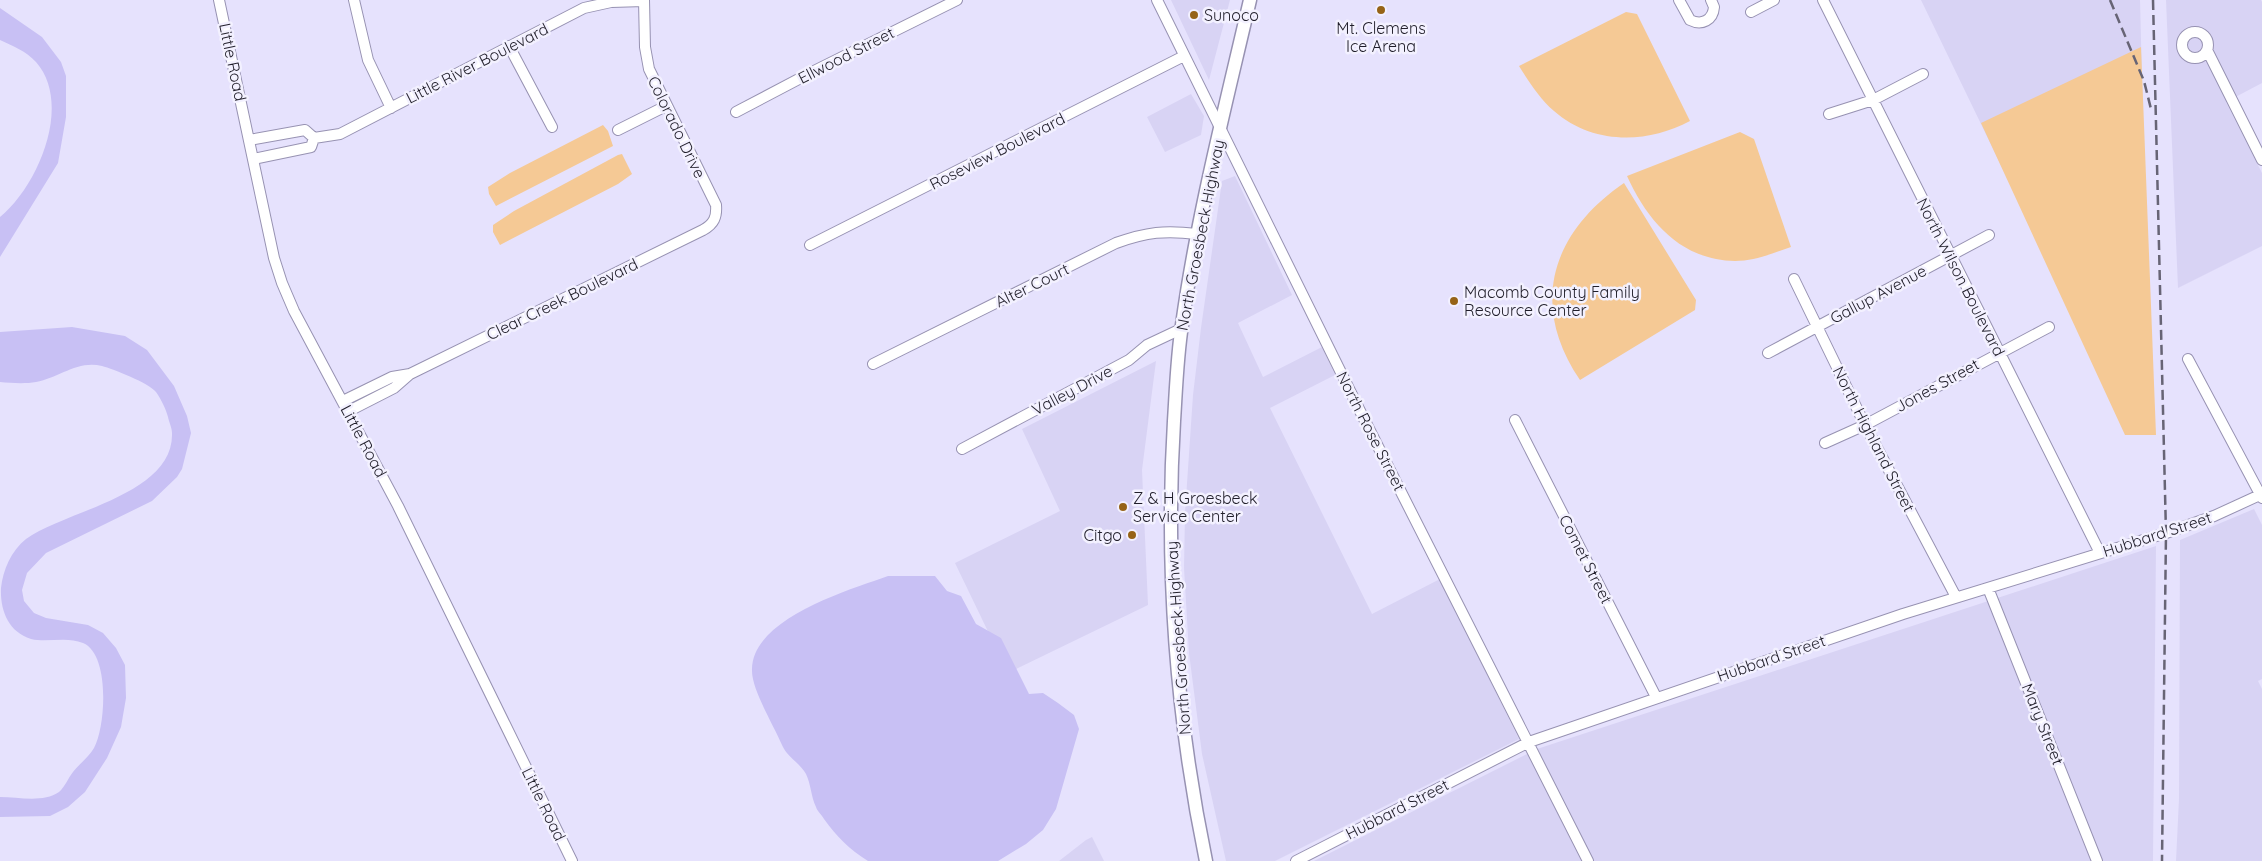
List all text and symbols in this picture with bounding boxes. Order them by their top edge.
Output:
marker: Mt. Clemens Ice Arena [1375,4,1387,16]
place label: Sunoco [1204,5,1259,25]
marker: Sunoco [1188,9,1200,21]
street label: Little River Boulevard [402,18,552,108]
place label: Mt. Clemens Ice Arena [1336,18,1426,56]
street label: Little Road [215,21,251,103]
street label: Ellwood Street [795,22,897,88]
street label: Colorado Drive [644,73,710,181]
street label: Roseview Boulevard [926,108,1068,194]
street label: North Groesbeck Highway [1172,138,1228,332]
street label: North Wilson Boulevard [1912,195,2010,359]
street label: Clear Creek Boulevard [483,254,641,344]
street label: Alter Court [992,259,1072,311]
street label: Gallup Avenue [1826,260,1930,328]
place label: Macomb County Family Resource Center [1464,282,1640,320]
marker: Macomb County Family Resource Center [1448,295,1460,307]
street label: Jones Street [1892,354,1982,416]
street label: Valley Drive [1028,360,1116,420]
street label: North Highland Street [1829,363,1919,515]
street label: North Rose Street [1332,368,1410,494]
street label: Little Road [337,401,391,481]
place label: Z & H Groesbeck Service Center [1133,488,1258,526]
marker: Z & H Groesbeck Service Center [1117,501,1129,513]
street label: Hubbard Street [2100,507,2214,561]
street label: Comet Street [1555,511,1617,607]
place label: Citgo [1083,525,1122,545]
marker: Citgo [1126,529,1138,541]
street label: North Groesbeck Highway [1161,540,1195,736]
street label: Hubbard Street [1714,630,1828,686]
street label: Mary Street [2018,680,2068,768]
street label: Little Road [518,764,570,844]
street label: Hubbard Street [1342,774,1452,844]

